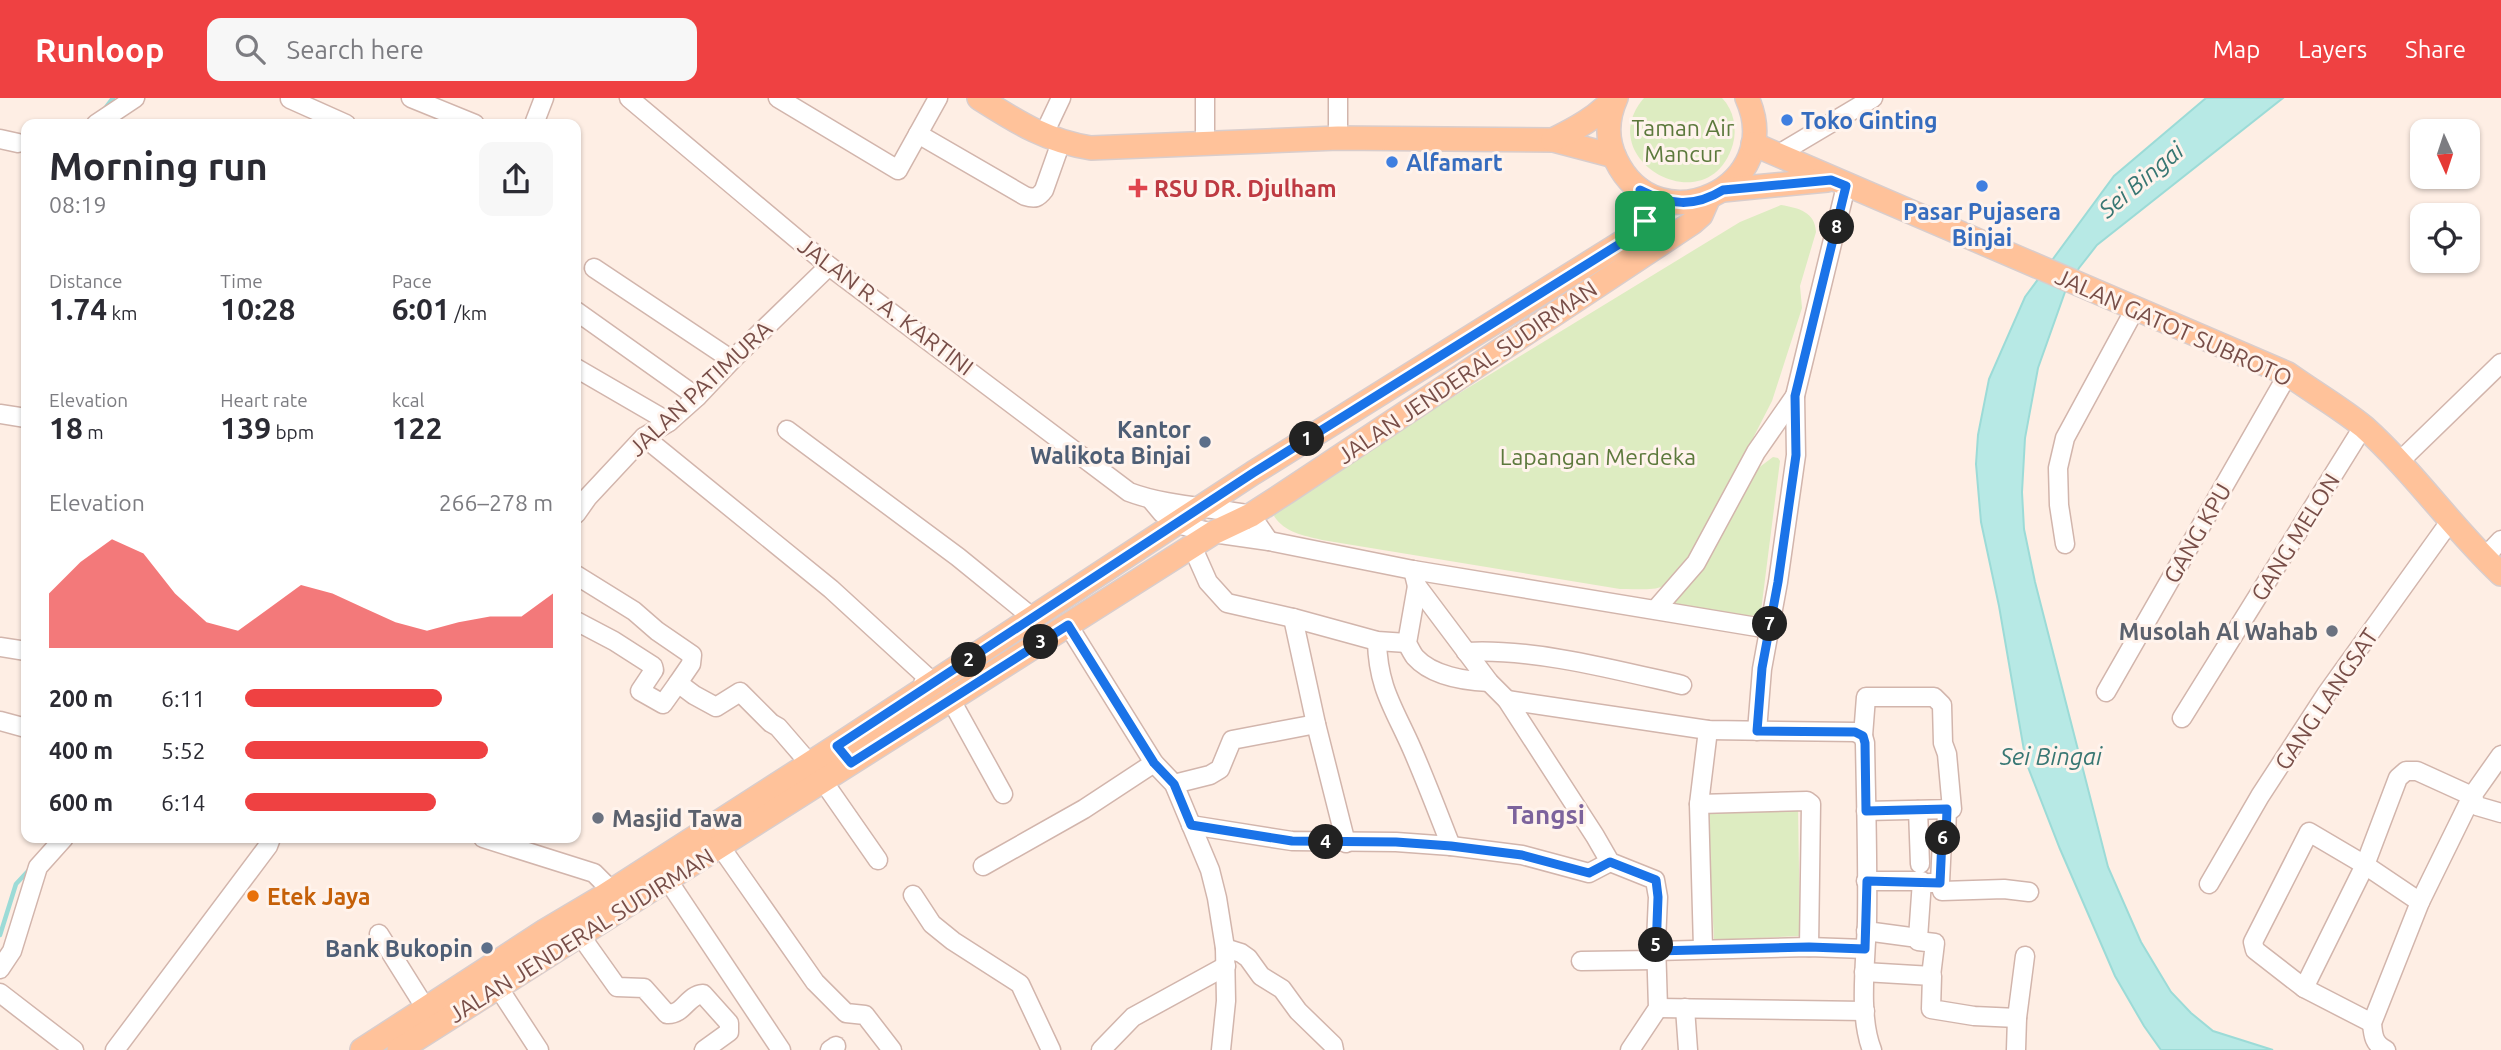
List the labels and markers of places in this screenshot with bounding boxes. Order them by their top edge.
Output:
place label: Toko Ginting [1801,108,1938,133]
marker: Toko Ginting [1779,112,1795,128]
place label: Alfamart [1406,150,1503,175]
marker: Alfamart [1384,154,1400,170]
place label: RSU DR. Djulham [1154,176,1337,201]
marker: RSU DR. Djulham [1128,178,1148,198]
marker: Pasar Pujasera Binjai [1974,178,1990,194]
pin [1615,191,1675,251]
place label: Pasar Pujasera Binjai [1903,199,2061,250]
pin: 8 [1820,209,1854,244]
place label: Kantor Walikota Binjai [1030,417,1192,468]
pin: 1 [1290,422,1324,456]
marker: Kantor Walikota Binjai [1197,434,1213,450]
pin: 7 [1752,606,1788,642]
place label: Musolah Al Wahab [2119,619,2318,644]
marker: Musolah Al Wahab [2324,623,2340,639]
pin: 3 [1024,624,1058,660]
pin: 2 [951,642,986,678]
place label: Masjid Tawa [612,806,743,831]
marker: Masjid Tawa [590,810,606,826]
pin: 6 [1926,820,1960,856]
pin: 4 [1308,824,1344,860]
place label: Etek Jaya [267,884,371,909]
marker: Etek Jaya [245,888,261,904]
pin: 5 [1638,928,1674,962]
place label: Bank Bukopin [325,936,473,961]
marker: Bank Bukopin [479,940,495,956]

